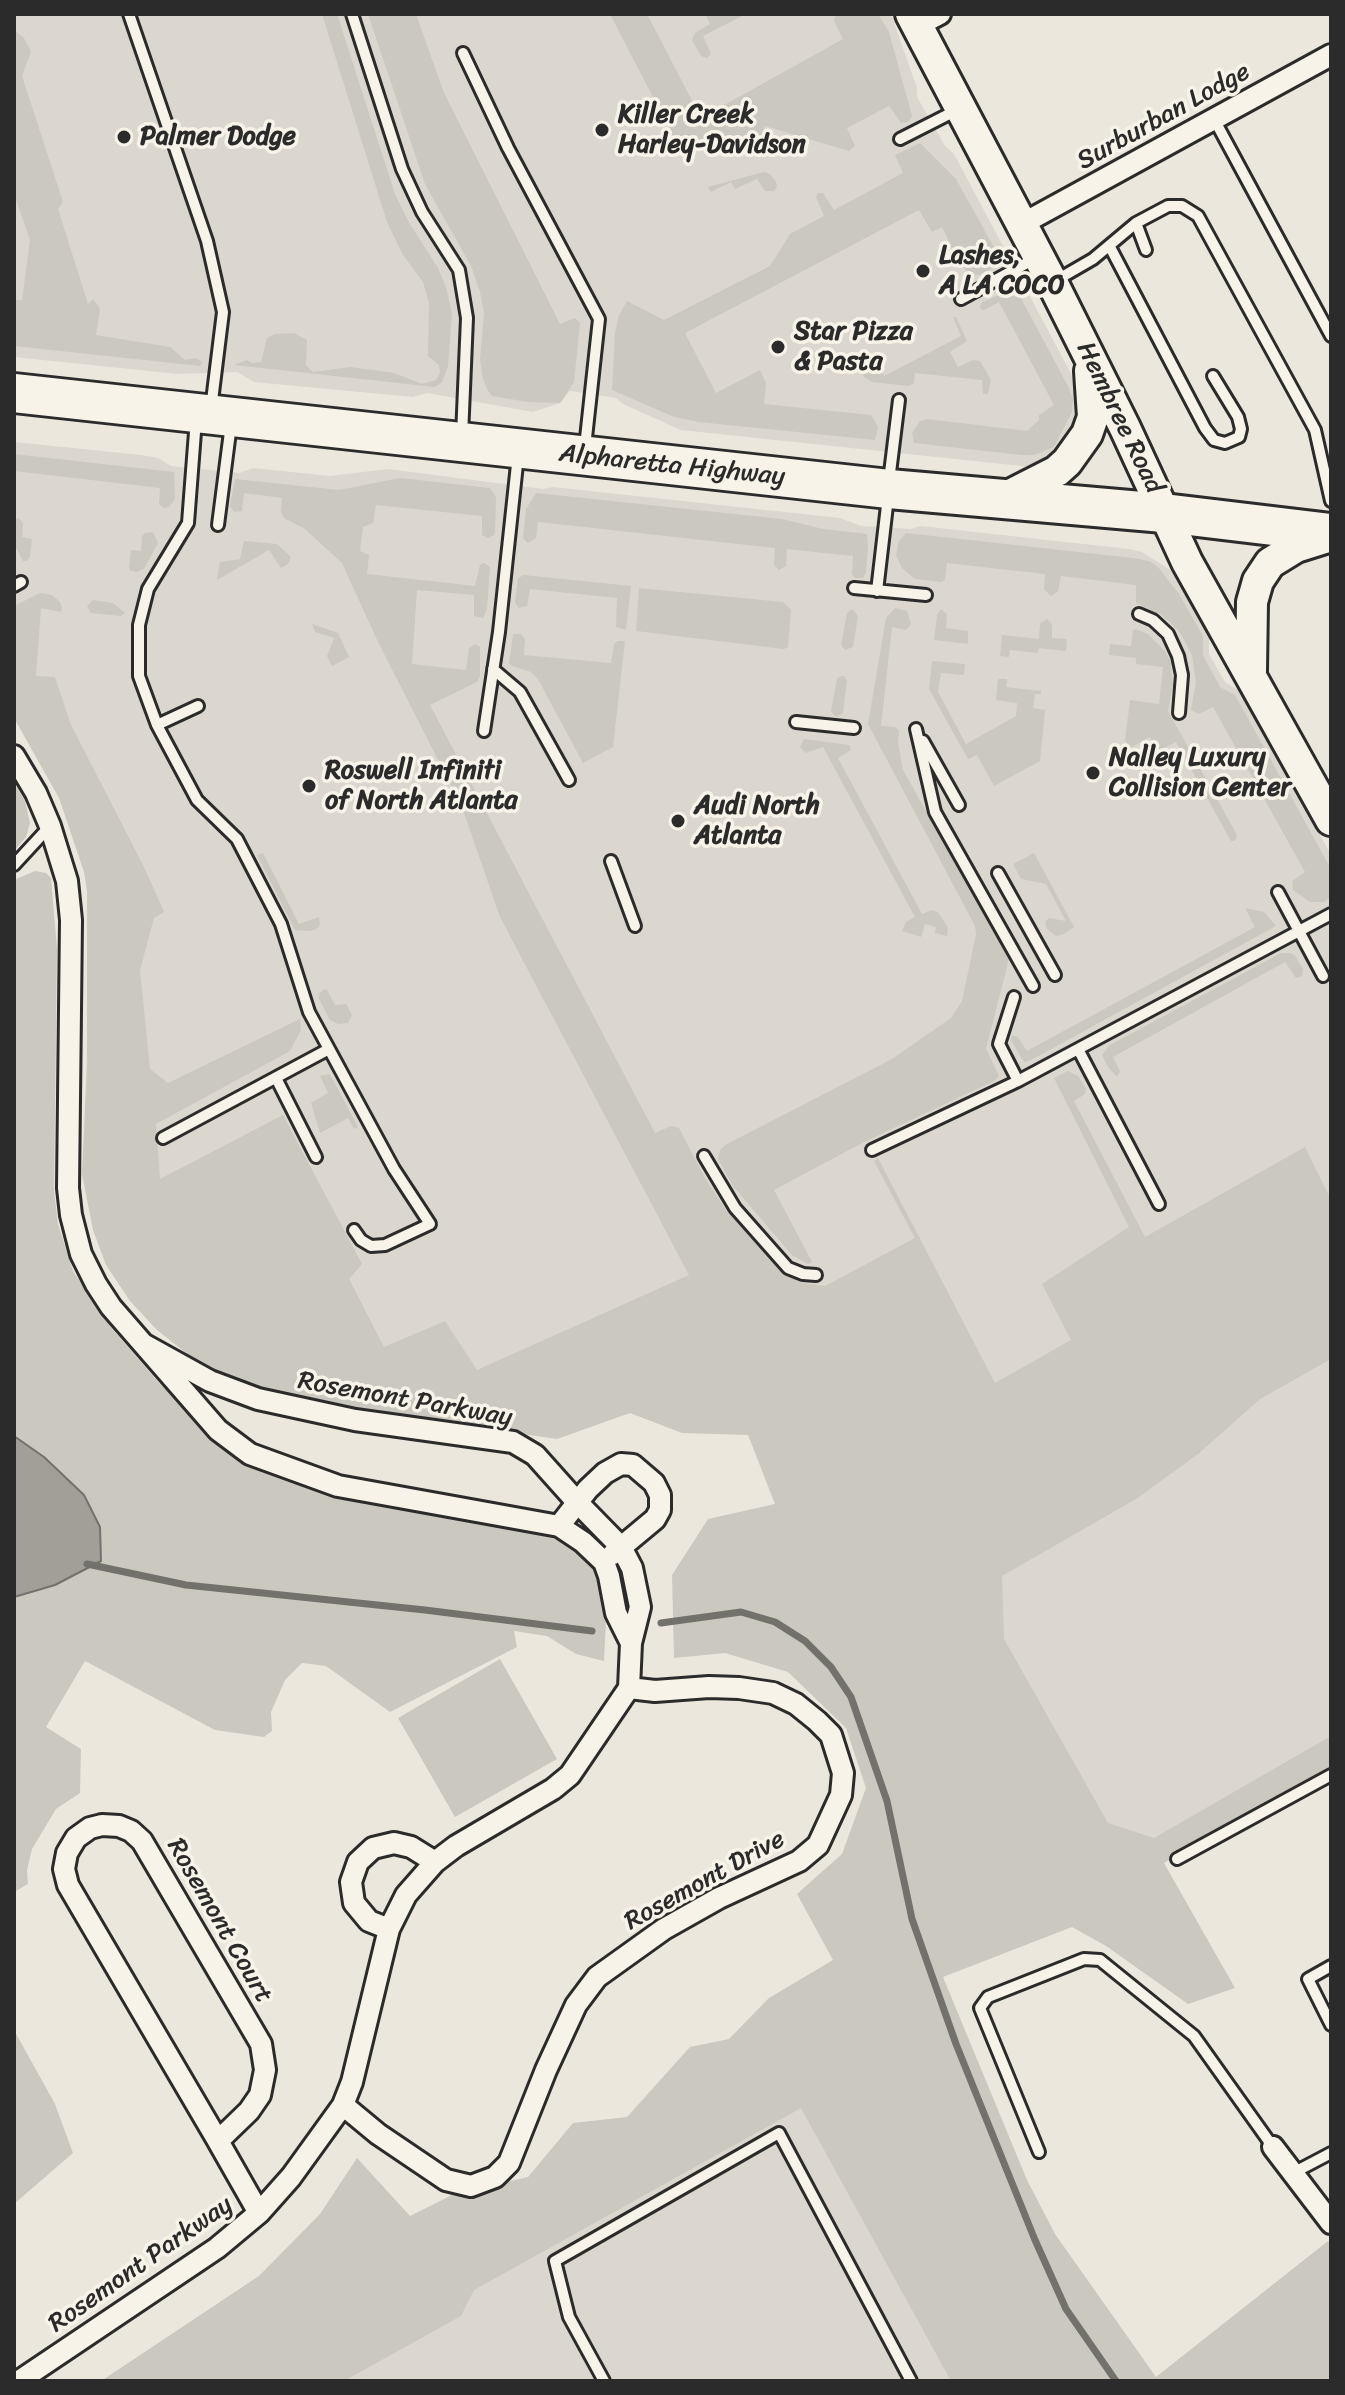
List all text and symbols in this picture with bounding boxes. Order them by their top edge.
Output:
street label: Surburban Lodge [1072,57,1256,177]
place label: Killer Creek Harley-Davidson [618,99,806,160]
place label: Palmer Dodge [140,121,296,153]
marker: Killer Creek Harley-Davidson [593,121,611,139]
marker: Palmer Dodge [115,128,133,146]
place label: Lashes, A LA COCO [939,240,1065,302]
marker: Lashes, A LA COCO [914,262,932,280]
place label: Star Pizza & Pasta [794,316,913,378]
street label: Hembree Road [1069,337,1169,499]
marker: Star Pizza & Pasta [769,338,787,356]
street label: Alpharetta Highway [557,439,787,493]
place label: Nalley Luxury Collision Center [1109,742,1291,804]
place label: Roswell Infiniti of North Atlanta [325,755,518,816]
marker: Nalley Luxury Collision Center [1084,764,1102,782]
marker: Roswell Infiniti of North Atlanta [300,777,318,795]
place label: Audi North Atlanta [694,790,820,852]
marker: Audi North Atlanta [669,812,687,830]
street label: Rosemont Parkway [295,1366,515,1434]
street label: Rosemont Drive [619,1824,791,1938]
street label: Rosemont Court [159,1833,279,2009]
street label: Rosemont Parkway [43,2190,239,2340]

